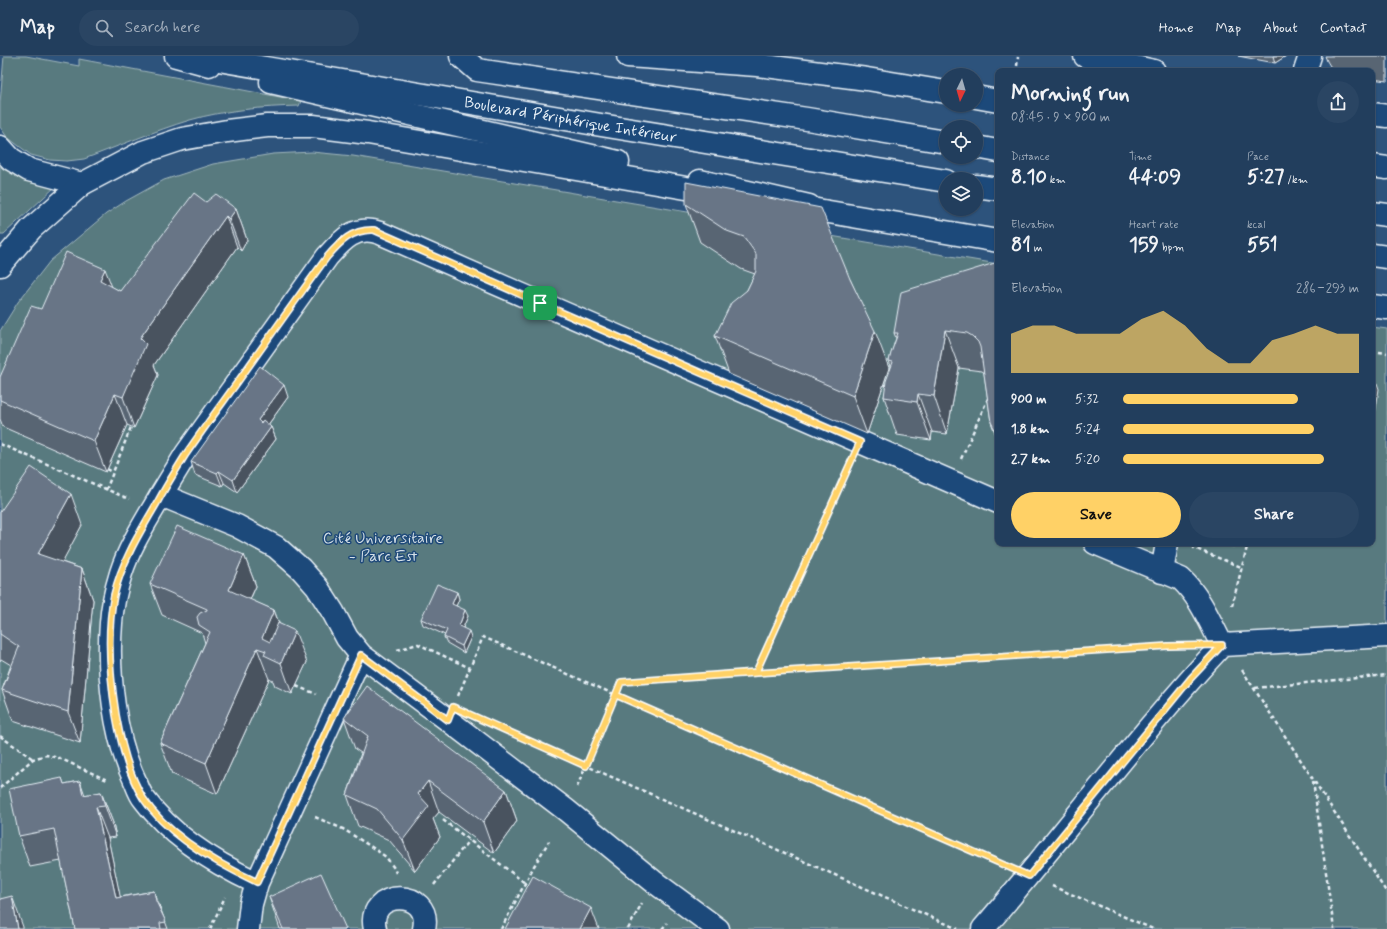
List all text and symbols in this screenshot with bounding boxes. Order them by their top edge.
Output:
search box [79,10,359,46]
text: Map [20,15,55,40]
icon: search [93,17,115,39]
text: Search here [125,18,200,38]
text: Home [1159,19,1193,37]
text: Map [1215,19,1241,37]
text: About [1263,19,1298,37]
text: Contact [1320,19,1367,37]
north arrow [939,68,983,112]
map controls [939,68,983,216]
text: Morning run [1011,80,1130,108]
button: share [1317,81,1359,123]
street label: Boulevard Périphérique Intérieur [463,91,679,148]
text: 08:45 · 9 × 900 m [1011,109,1110,126]
button: locate [939,120,983,164]
text: Distance [1011,150,1050,164]
text: Time [1129,150,1152,164]
text: Pace [1247,150,1269,164]
text: 8.10 [1011,164,1047,191]
text: 44:09 [1129,164,1181,191]
text: 5:27 [1247,164,1284,191]
button: layers [939,172,983,216]
text: km [1047,173,1066,187]
text: /km [1284,173,1308,187]
text: Elevation [1011,218,1054,232]
text: Heart rate [1129,218,1178,232]
text: kcal [1247,218,1265,232]
text: 81 [1011,232,1031,259]
text: 159 [1129,232,1159,259]
text: 551 [1247,232,1277,259]
text: m [1031,241,1043,255]
text: bpm [1159,241,1184,255]
text: Elevation [1011,280,1062,297]
text: 286–293 m [1296,280,1359,297]
pin [523,286,557,320]
icon: arrive [529,292,551,314]
text: 900 m [1011,391,1047,408]
text: 5:32 [1075,391,1099,408]
text: 1.8 km [1011,421,1049,438]
text: 5:24 [1075,421,1101,438]
text: 2.7 km [1011,451,1050,468]
text: 5:20 [1075,451,1100,468]
button: Save [1011,492,1181,538]
button: Share [1189,492,1359,538]
park label: Cité Universitaire - Parc Est [323,528,443,567]

